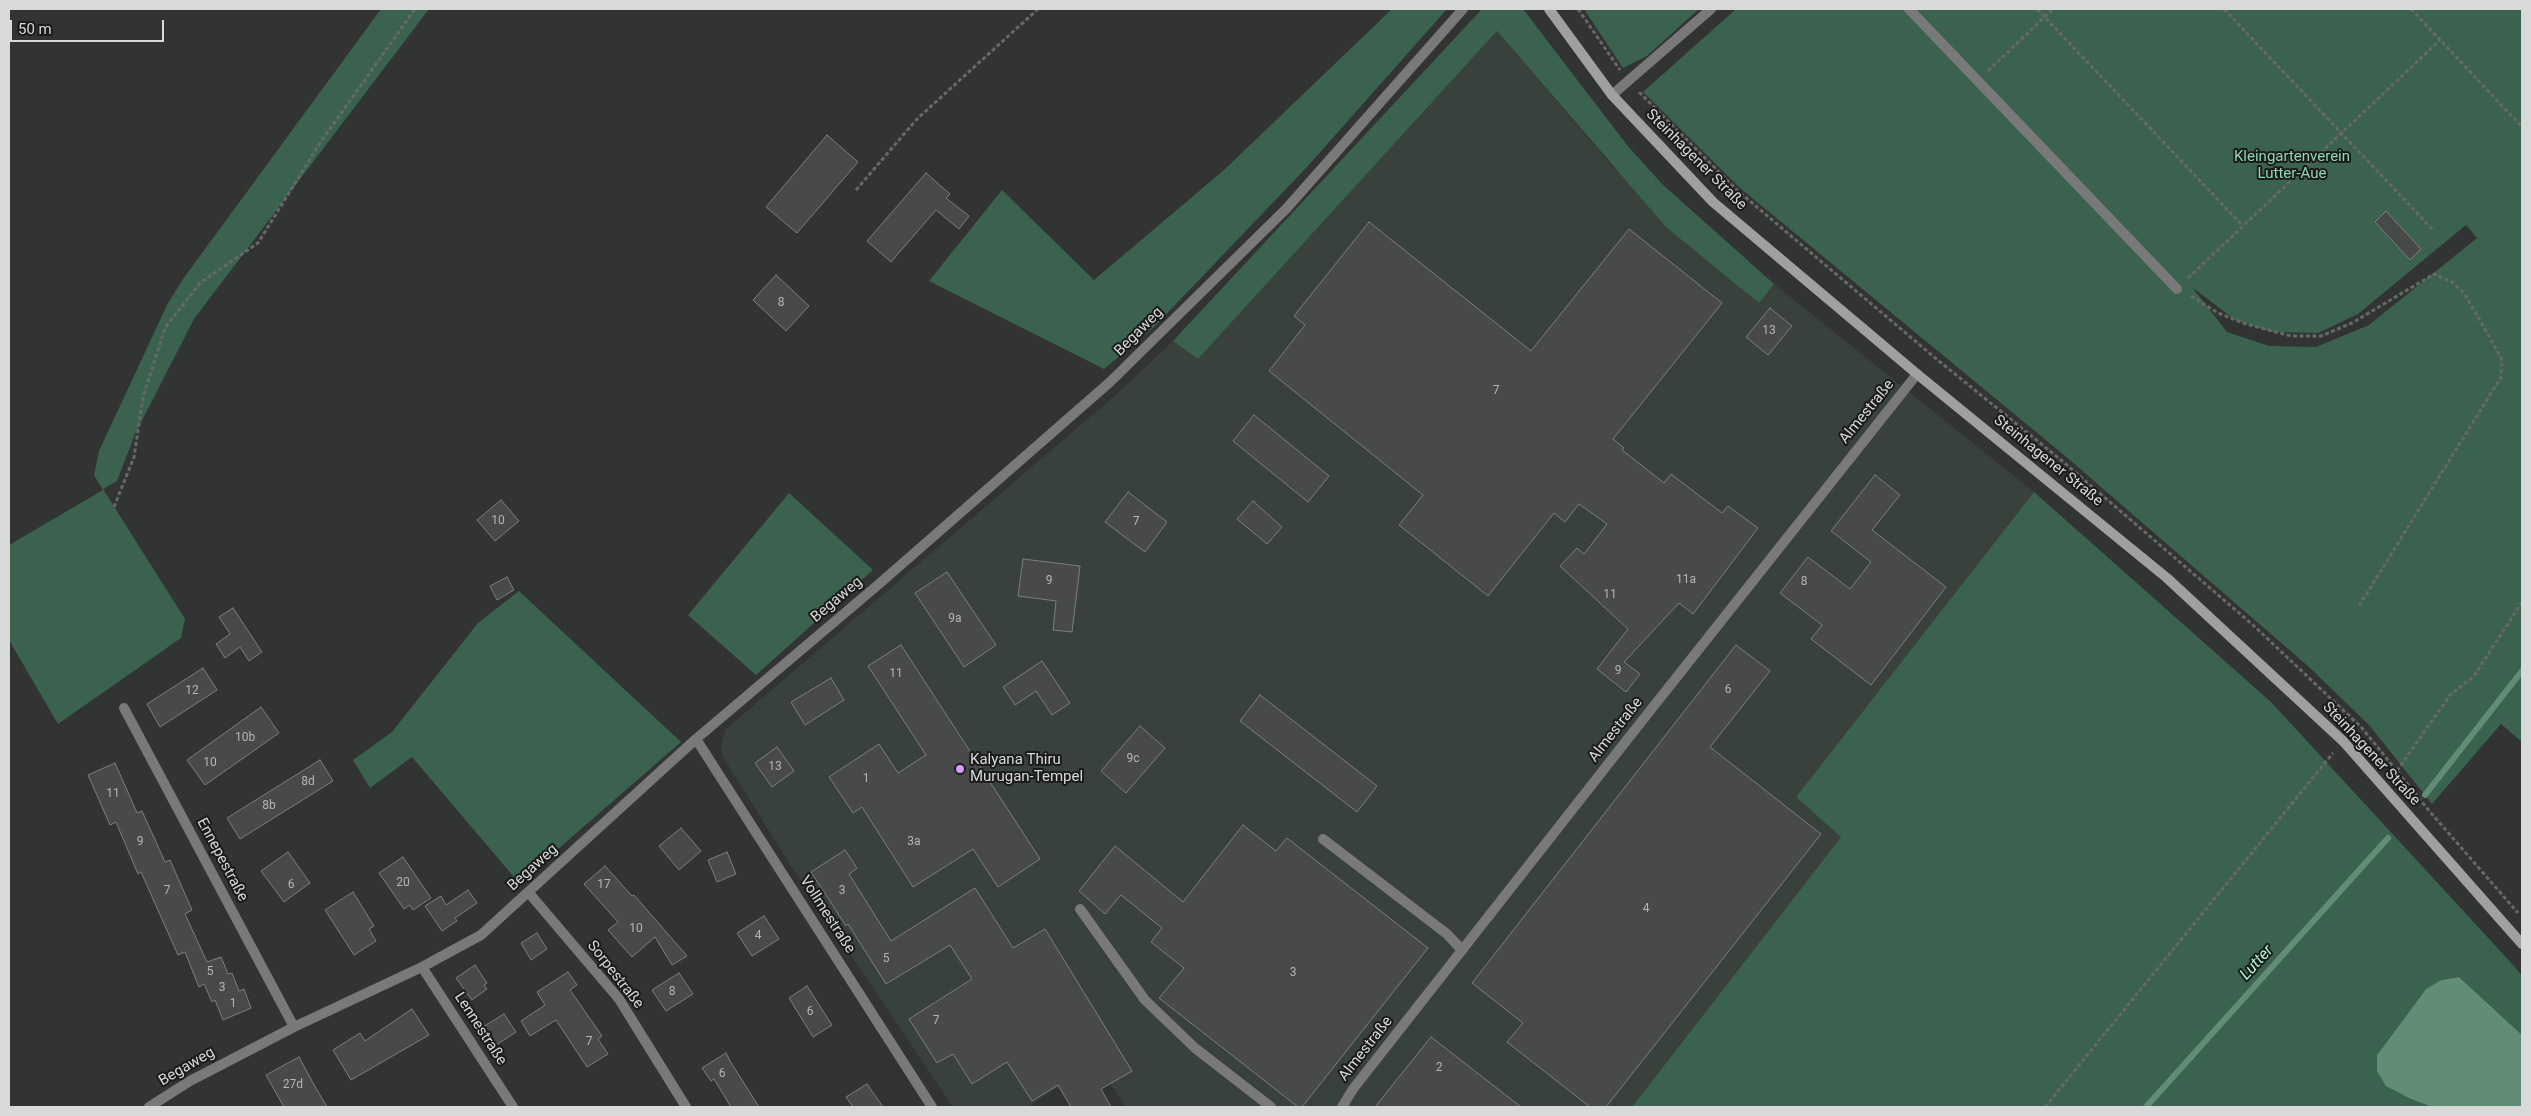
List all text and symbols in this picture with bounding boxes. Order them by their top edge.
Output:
scale bar [12,10,166,42]
text: 50 m [18,20,52,38]
street label: Steinhagener Straße [1642,106,1750,214]
park label: Kleingartenverein Lutter-Aue [2234,148,2350,183]
house number: 8 [778,296,784,310]
street label: Begaweg [1111,304,1167,360]
house number: 13 [1762,324,1776,338]
street label: Almestraße [1836,376,1898,448]
house number: 7 [1493,384,1499,398]
street label: Steinhagener Straße [1990,411,2106,511]
house number: 10 [491,514,505,528]
house number: 7 [1133,515,1139,529]
street label: Begaweg [808,573,866,627]
house number: 11a [1676,573,1696,587]
house number: 9 [1046,574,1052,588]
house number: 8 [1801,575,1807,589]
house number: 11 [1603,588,1617,602]
house number: 9a [948,612,962,626]
house number: 9 [1615,664,1621,678]
house number: 11 [889,667,903,681]
house number: 6 [1725,683,1731,697]
house number: 12 [185,684,199,698]
street label: Almestraße [1585,694,1647,766]
street label: Steinhagener Straße [2318,698,2424,810]
house number: 10b [235,731,255,745]
place label: Kalyana Thiru Murugan-Tempel [970,751,1083,786]
house number: 9c [1126,752,1140,766]
house number: 10 [203,756,217,770]
house number: 13 [768,760,782,774]
marker: Kalyana Thiru Murugan-Tempel [954,763,966,775]
house number: 1 [863,772,869,786]
house number: 8d [301,775,315,789]
house number: 11 [106,787,120,801]
house number: 8b [262,799,276,813]
street label: Ennepestraße [192,815,252,905]
house number: 9 [137,835,143,849]
house number: 3a [907,835,921,849]
street label: Begaweg [504,841,562,895]
street label: Vollmestraße [795,873,859,957]
house number: 20 [396,876,410,890]
house number: 6 [288,878,294,892]
house number: 17 [597,878,611,892]
house number: 7 [164,884,170,898]
house number: 3 [839,884,845,898]
house number: 4 [1643,902,1649,916]
house number: 10 [629,922,643,936]
house number: 4 [755,929,761,943]
street label: Sorpestraße [583,937,647,1013]
water label: Lutter [2236,942,2278,984]
house number: 5 [883,952,889,966]
house number: 5 [207,965,213,979]
house number: 3 [1290,966,1296,980]
house number: 3 [219,981,225,995]
house number: 8 [669,985,675,999]
street label: Lennestraße [450,989,510,1069]
house number: 1 [230,997,236,1011]
house number: 6 [807,1005,813,1019]
street label: Almestraße [1335,1013,1397,1085]
house number: 7 [933,1014,939,1028]
house number: 7 [586,1035,592,1049]
street label: Begaweg [156,1044,218,1090]
house number: 2 [1436,1061,1442,1075]
house number: 6 [719,1067,725,1081]
house number: 27d [283,1078,303,1092]

